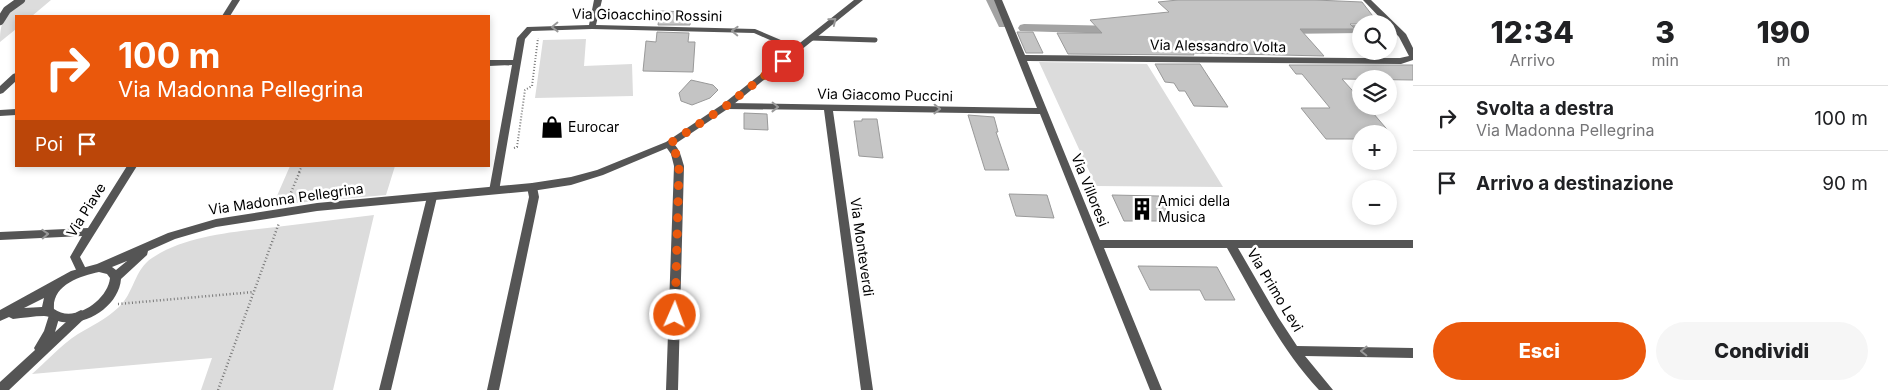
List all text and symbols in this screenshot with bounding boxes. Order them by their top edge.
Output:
street label: Via Gioacchino Rossini [572,5,722,24]
text: 12:34 [1491,14,1574,50]
text: 3 [1655,14,1675,50]
text: 190 [1756,14,1810,50]
map controls [1352,15,1397,225]
button: search [1352,15,1397,60]
one-way arrow [827,19,836,27]
one-way arrow [551,22,559,33]
one-way arrow [731,26,738,36]
text: 100 m [118,34,221,76]
icon: right [35,35,100,100]
street label: Via Alessandro Volta [1150,36,1286,55]
pin [762,40,804,82]
icon: arrive [769,47,797,75]
text: Arrivo [1509,50,1555,70]
text: min [1652,50,1679,70]
text: m [1776,50,1790,70]
button: layers [1352,70,1397,115]
text: Via Madonna Pellegrina [118,76,364,102]
street label: Via Giacomo Puccini [817,85,953,104]
text: Svolta a destra [1476,97,1614,120]
one-way arrow [772,102,779,112]
one-way arrow [934,104,942,115]
icon: right [1433,104,1461,132]
text: 100 m [1814,107,1868,130]
shop icon: Eurocar [539,114,565,140]
place label: Eurocar [568,118,619,135]
text: Via Madonna Pellegrina [1476,120,1655,140]
button: + [1352,125,1397,170]
icon: arrive [73,130,101,158]
text: Poi [35,133,63,156]
street label: Via Villoresi [1068,151,1113,229]
icon: arrive [1433,169,1461,197]
text: Arrivo a destinazione [1476,172,1674,195]
text: 90 m [1822,172,1868,195]
street label: Via Madonna Pellegrina [207,179,364,218]
street label: Via Piave [62,180,109,240]
button: − [1352,180,1397,225]
place label: Amici della Musica [1158,192,1230,225]
building icon: Amici della Musica [1129,196,1155,222]
street label: Via Monteverdi [847,197,878,297]
one-way arrow [42,229,49,239]
street label: Via Primo Levi [1244,245,1307,335]
position arrow [648,288,700,340]
button: Esci [1433,322,1646,380]
button: Condividi [1656,322,1868,380]
one-way arrow [1360,346,1368,356]

